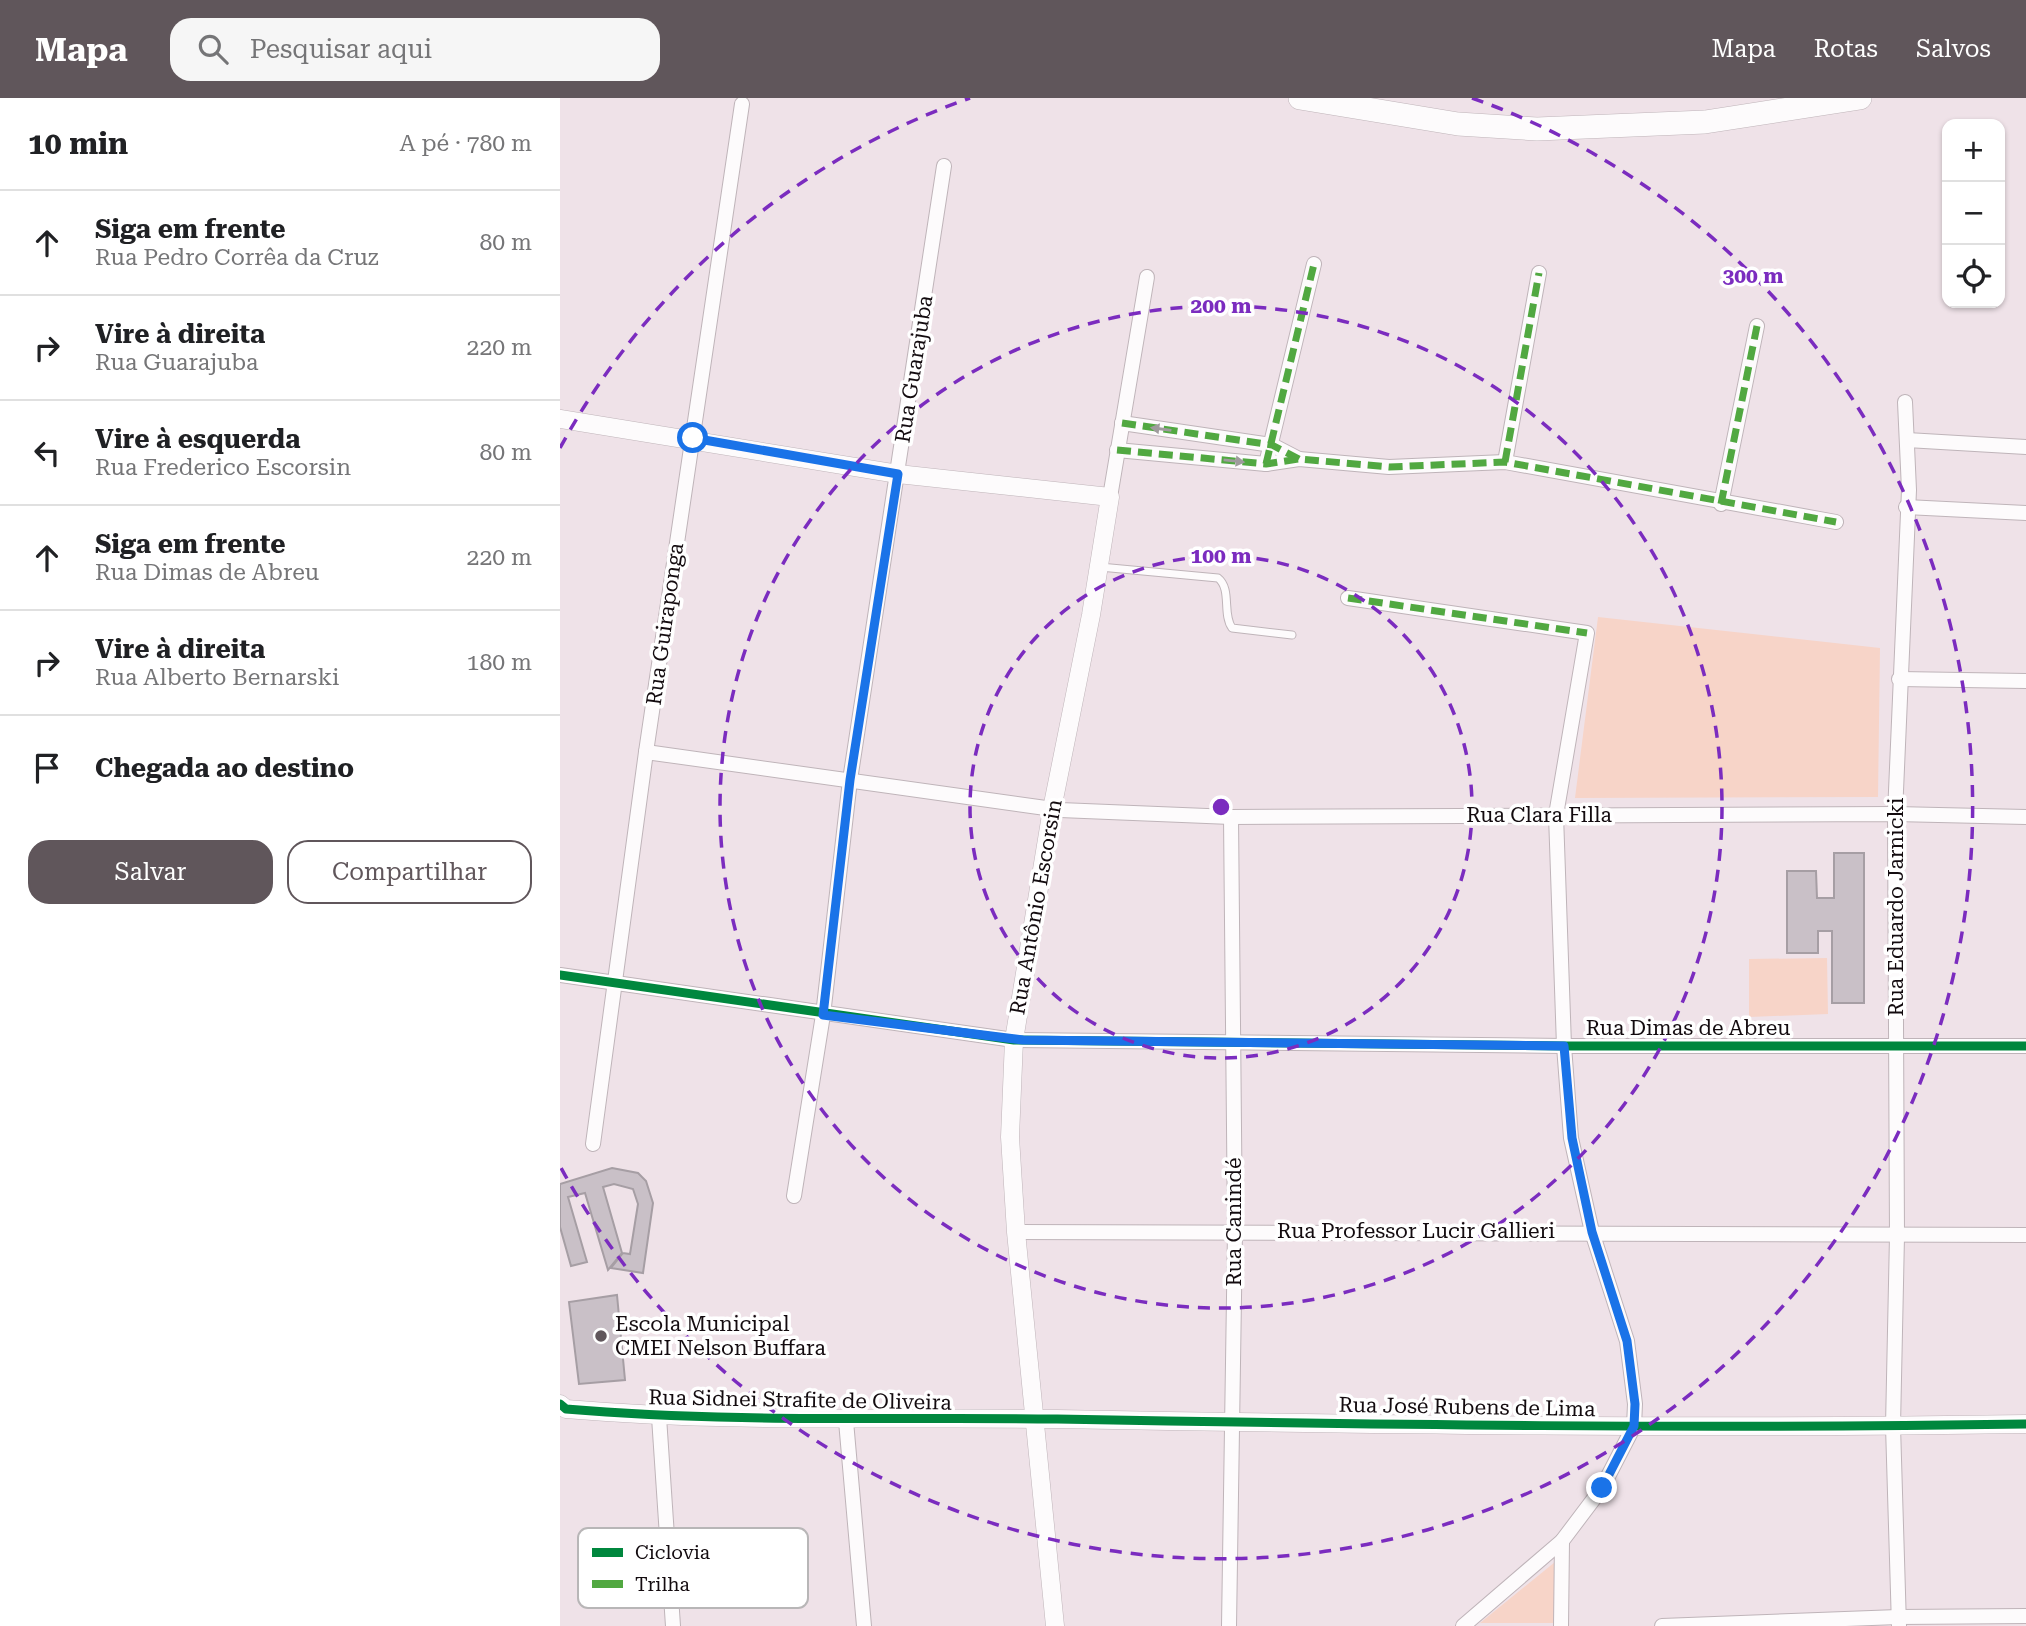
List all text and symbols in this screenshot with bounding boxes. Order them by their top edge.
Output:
search box [170,18,660,81]
text: Mapa [35,30,128,69]
icon: search [194,30,232,68]
text: Pesquisar aqui [250,34,432,64]
text: Mapa [1712,35,1776,63]
text: Rotas [1814,35,1878,63]
text: Salvos [1916,35,1991,63]
map controls [1942,119,2005,308]
button: + [1942,119,2005,182]
text: 10 min [28,126,128,161]
text: A pé · 780 m [400,130,532,157]
button: − [1942,182,2005,245]
text: Siga em frente [95,214,285,244]
icon: ahead [28,224,66,262]
text: 80 m [479,229,532,256]
text: Rua Pedro Corrêa da Cruz [95,244,379,271]
button: locate [1942,245,2005,308]
text: 300 m [1723,264,1783,288]
street label: Rua Guarajuba [890,293,938,445]
text: 200 m [1191,294,1251,318]
text: Vire à direita [95,319,265,349]
icon: right [28,329,66,367]
text: 220 m [467,334,532,361]
text: Rua Guarajuba [95,349,258,376]
route start [677,422,708,453]
one-way arrow [1150,423,1172,434]
text: Vire à esquerda [95,424,300,454]
icon: left [28,434,66,472]
text: 80 m [479,439,532,466]
text: Rua Frederico Escorsin [95,454,351,481]
one-way arrow [1223,456,1245,467]
text: Siga em frente [95,529,285,559]
icon: ahead [28,539,66,577]
street label: Rua Guiraponga [642,541,688,707]
text: 220 m [467,544,532,571]
text: 100 m [1191,544,1251,568]
text: Rua Dimas de Abreu [95,559,319,586]
text: Vire à direita [95,634,265,664]
icon: right [28,644,66,682]
text: 180 m [467,649,532,676]
text: Rua Alberto Bernarski [95,664,339,691]
icon: arrive [28,749,66,787]
text: Chegada ao destino [95,753,354,783]
centre of rings [1209,795,1233,819]
street label: Rua Antônio Escorsin [1005,797,1067,1017]
street label: Rua Eduardo Jarnicki [1884,797,1908,1016]
street label: Rua Clara Filla [1466,803,1612,827]
button: Salvar [28,840,273,904]
button: Compartilhar [287,840,532,904]
street label: Rua Dimas de Abreu [1586,1016,1790,1040]
street label: Rua Canindé [1222,1157,1246,1287]
street label: Rua Professor Lucir Gallieri [1277,1219,1555,1243]
place label: Escola Municipal CMEI Nelson Buffara [615,1312,826,1360]
marker: Escola Municipal CMEI Nelson Buffara [593,1328,609,1344]
street label: Rua Sidnei Strafite de Oliveira [648,1385,953,1415]
street label: Rua José Rubens de Lima [1338,1393,1596,1421]
route end [1586,1472,1617,1503]
legend [578,1528,808,1608]
text: Ciclovia [635,1541,711,1564]
text: Trilha [635,1573,691,1596]

